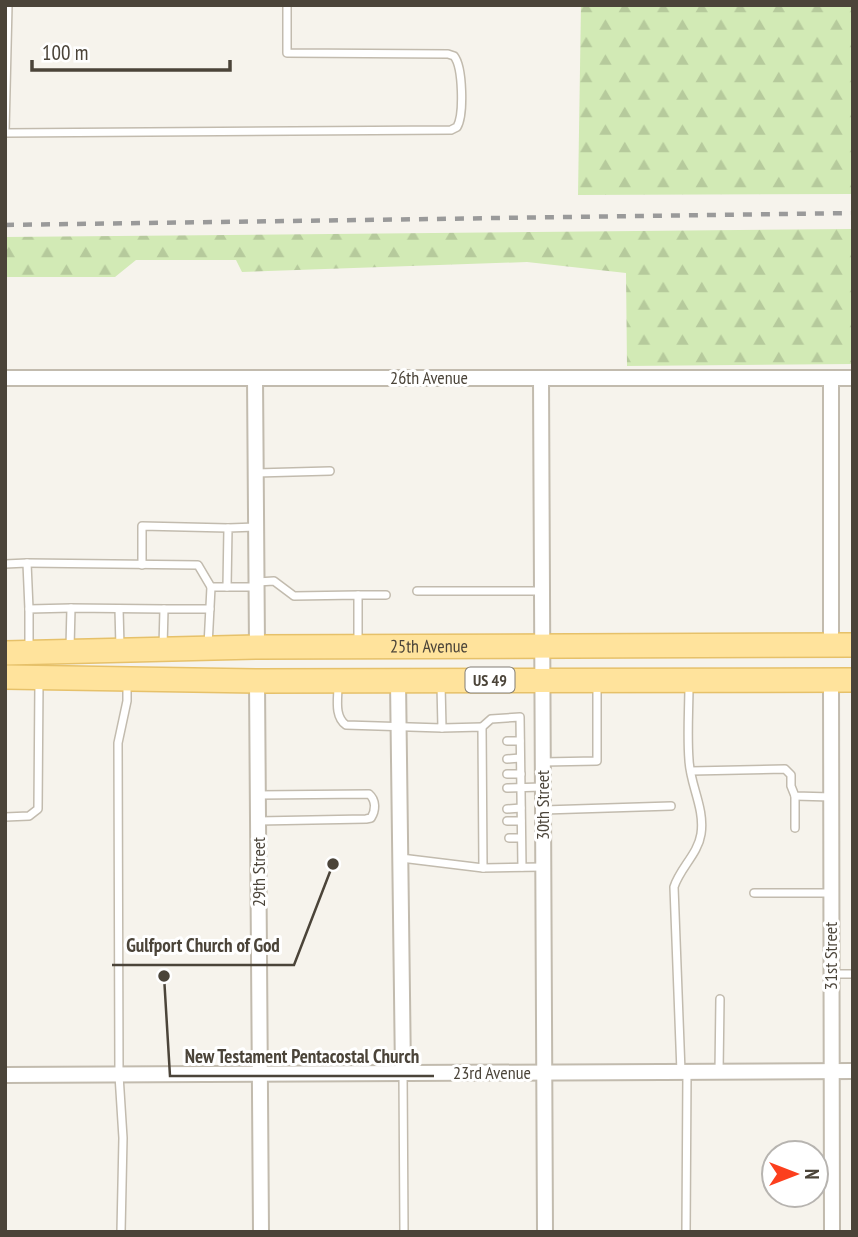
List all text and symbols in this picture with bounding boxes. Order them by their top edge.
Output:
scale bar [32,28,229,72]
text: 100 m [42,39,88,66]
street label: 26th Avenue [390,366,468,389]
street label: 25th Avenue [390,634,468,658]
road number: US 49 [466,667,514,692]
street label: 30th Street [531,770,554,840]
street label: 29th Street [247,837,270,907]
street label: 31st Street [819,922,842,990]
callout: Gulfport Church of God [112,925,294,965]
text: Gulfport Church of God [126,933,280,957]
callout: New Testament Pentacostal Church [170,1036,434,1076]
text: New Testament Pentacostal Church [185,1044,419,1068]
street label: 23rd Avenue [453,1061,531,1084]
north arrow [760,1139,830,1209]
text: N [800,1169,824,1179]

